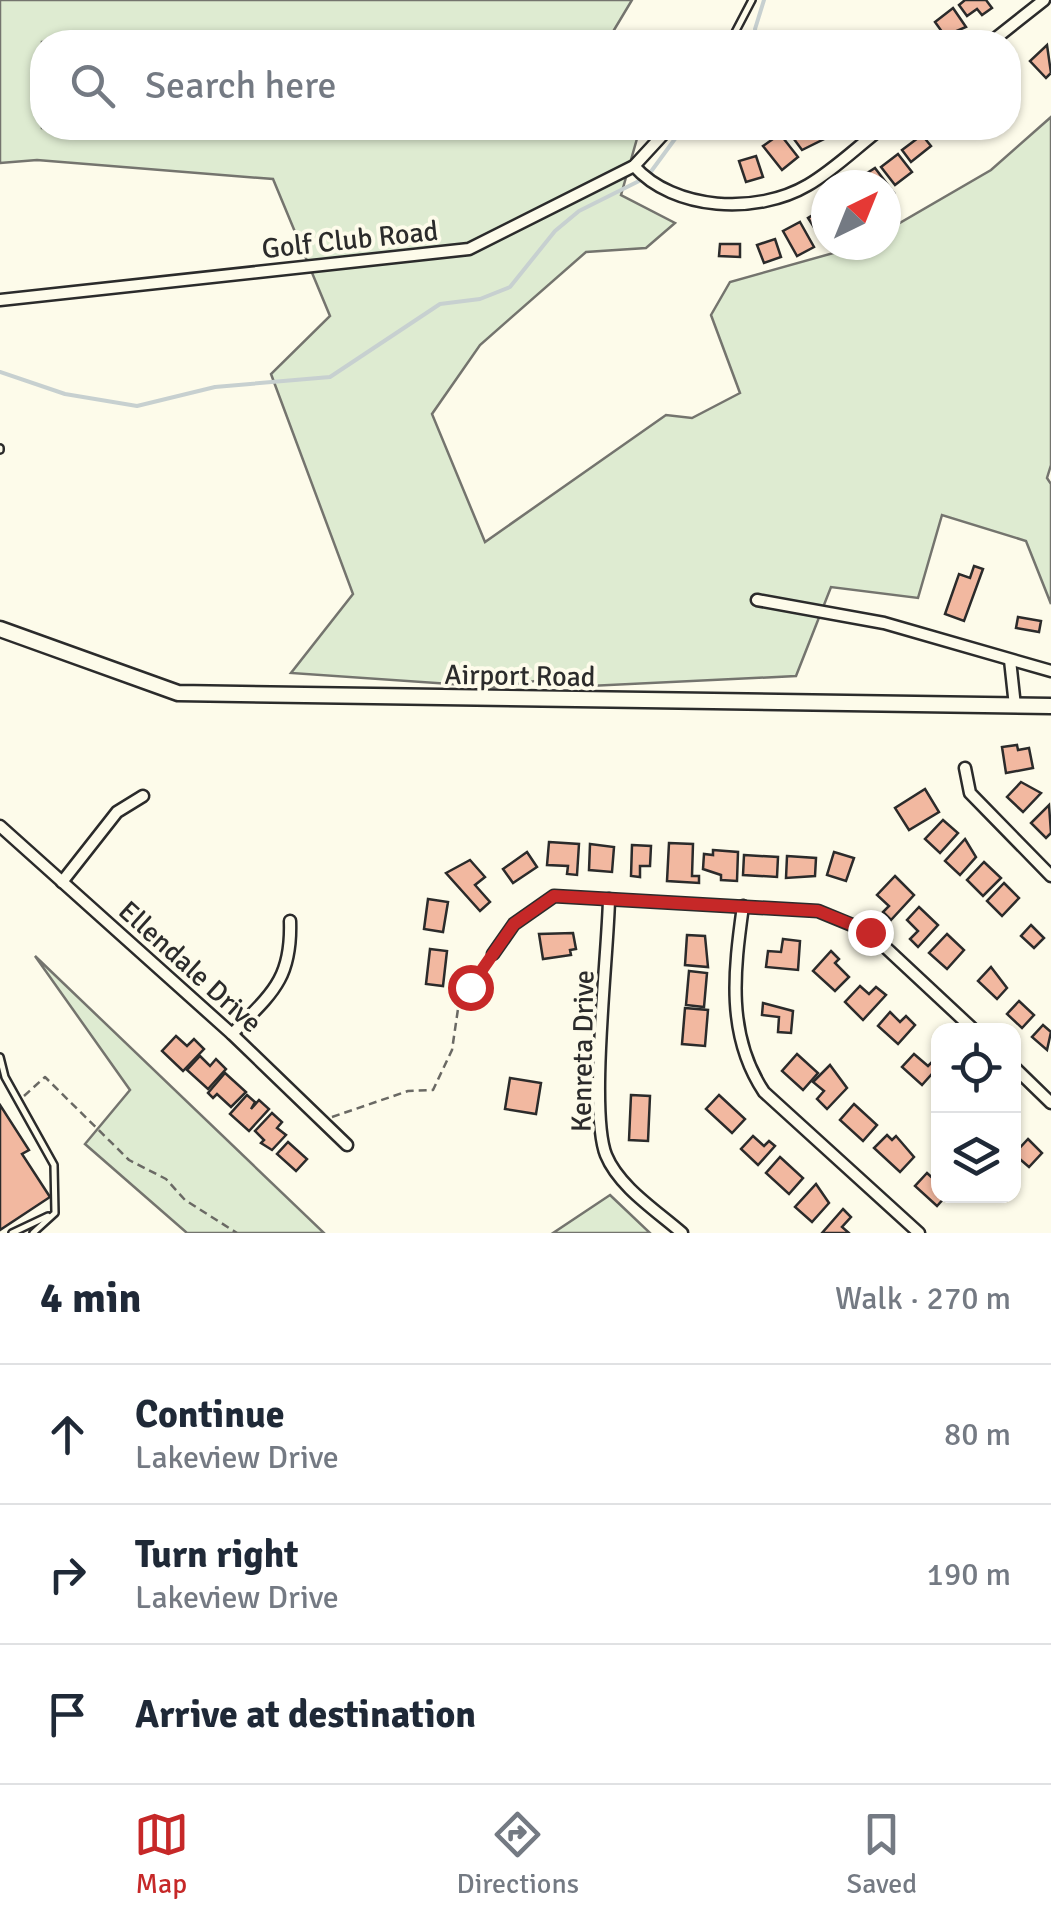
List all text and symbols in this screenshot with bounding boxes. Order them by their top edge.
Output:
search box [30,30,1021,140]
icon: search [65,58,120,113]
text: Search here [145,62,337,109]
north arrow [811,170,901,260]
street label: Golf Club Road [260,214,440,266]
street label: Airport Road [444,658,596,694]
street label: Ellendale Drive [111,894,269,1040]
route end [848,910,894,956]
route start [448,965,494,1011]
street label: Kenreta Drive [565,970,601,1132]
map controls [931,1023,1021,1203]
button: locate [931,1023,1021,1113]
button: layers [931,1113,1021,1203]
text: 4 min [40,1273,141,1324]
text: Walk · 270 m [835,1279,1011,1318]
text: Continue [135,1391,285,1438]
icon: ahead [40,1407,95,1462]
text: 80 m [944,1415,1011,1454]
text: Lakeview Drive [135,1438,339,1477]
text: Turn right [135,1531,299,1578]
icon: right [40,1547,95,1602]
text: 190 m [927,1555,1011,1594]
text: Lakeview Drive [135,1578,339,1617]
icon: arrive [40,1687,95,1742]
text: Arrive at destination [135,1691,476,1738]
tab: Map [134,1807,189,1901]
tab: Directions [457,1807,579,1901]
tab: Saved [847,1807,917,1901]

